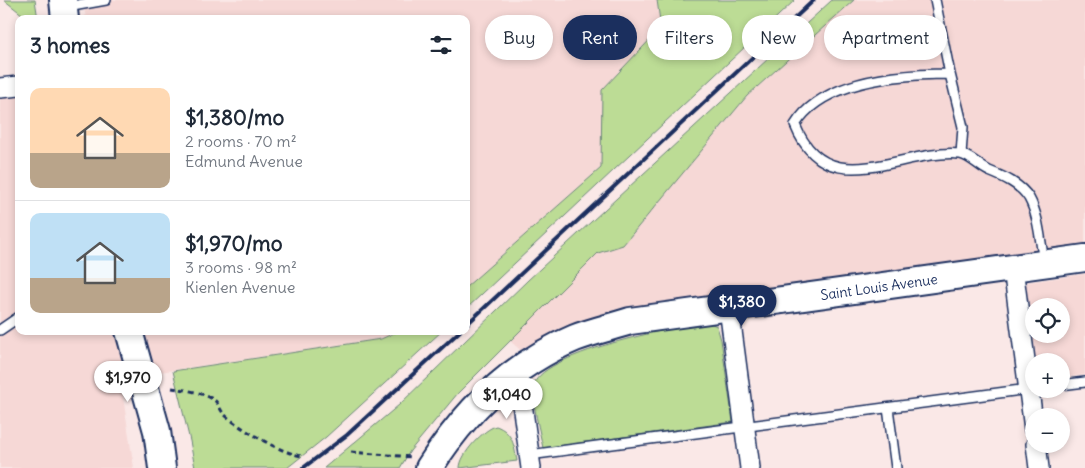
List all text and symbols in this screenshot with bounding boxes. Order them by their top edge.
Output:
chip: Buy [485,15,553,60]
chip: Rent [563,15,637,60]
chip: Filters [647,15,732,60]
chip: New [742,15,814,60]
chip: Apartment [824,15,947,60]
icon: filters [427,31,455,59]
text: 3 homes [30,32,110,59]
text: $1,380/mo [185,104,284,131]
icon: home [70,108,130,168]
text: 2 rooms · 70 m² [185,131,297,151]
text: Edmund Avenue [185,151,303,171]
text: $1,970/mo [185,230,283,257]
icon: home [70,233,130,293]
text: 3 rooms · 98 m² [185,257,297,277]
street label: Saint Louis Avenue [819,270,939,304]
text: Kienlen Avenue [185,277,295,297]
pin: $1,380 [701,284,783,327]
text: $1,380 [718,291,766,311]
map controls [1025,298,1070,453]
button: locate [1025,298,1070,343]
button: + [1025,353,1070,398]
pin: $1,970 [87,360,169,403]
text: $1,970 [105,367,151,387]
pin: $1,040 [466,378,548,420]
text: $1,040 [483,384,531,404]
button: − [1025,408,1070,453]

